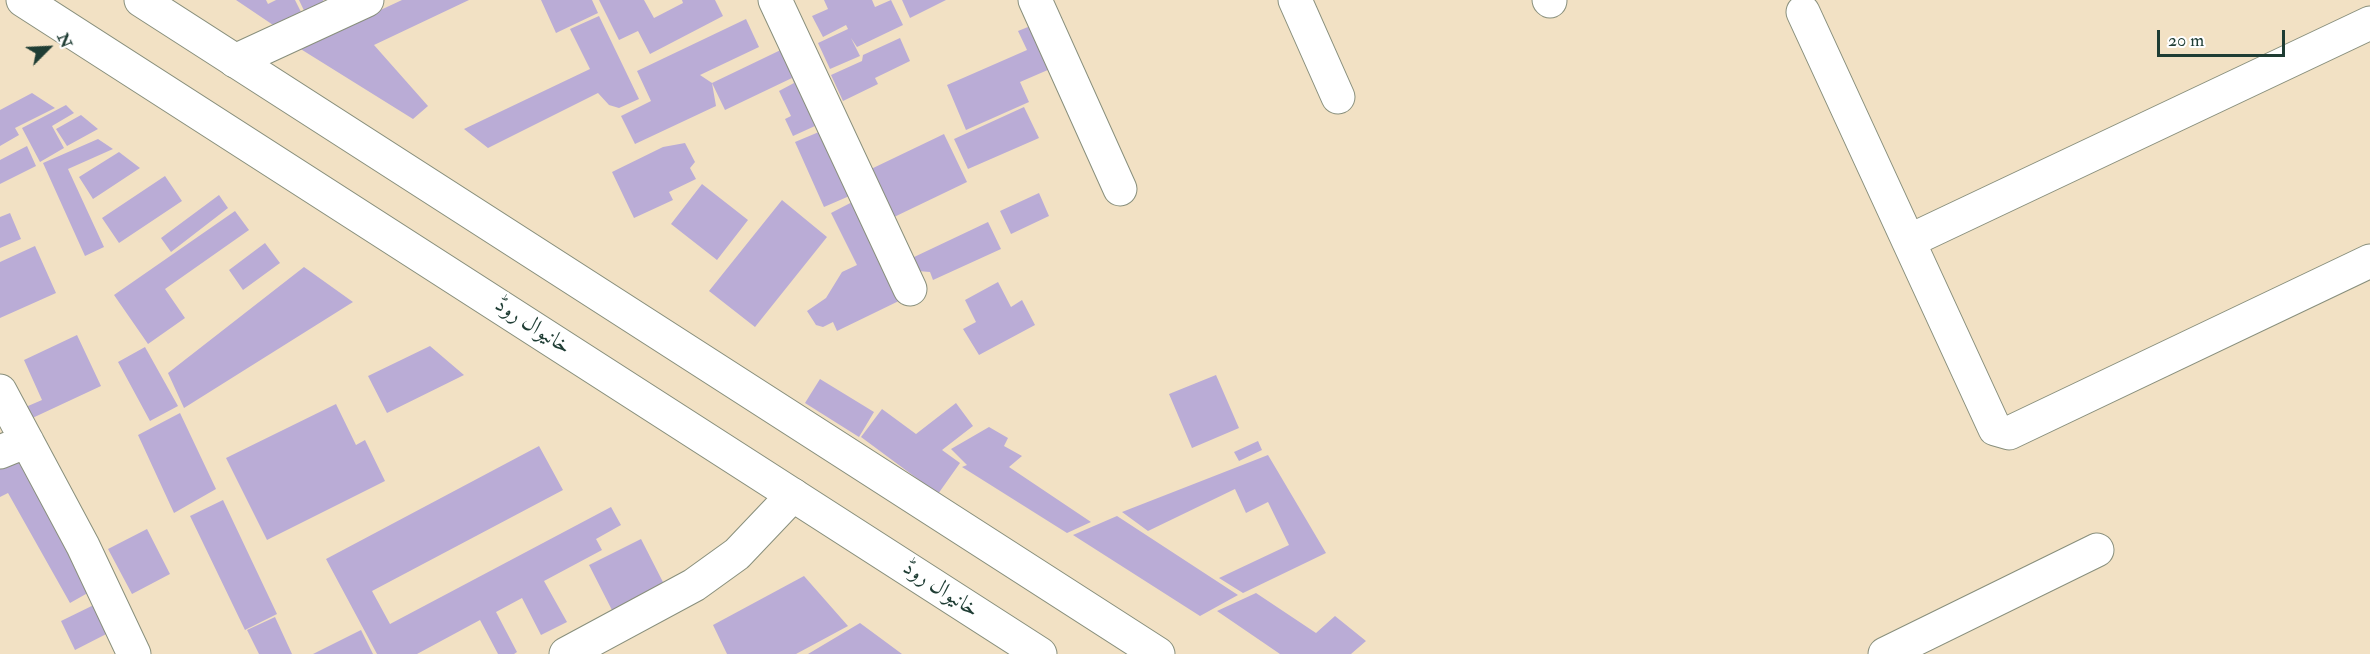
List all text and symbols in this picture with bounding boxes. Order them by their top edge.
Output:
north arrow [18,18,78,78]
scale bar [2160,18,2288,56]
text: 20 m [2168,29,2204,52]
text: N [52,30,76,51]
street label: خانیوال روڈ [489,293,575,361]
street label: خانیوال روڈ [897,556,983,624]

